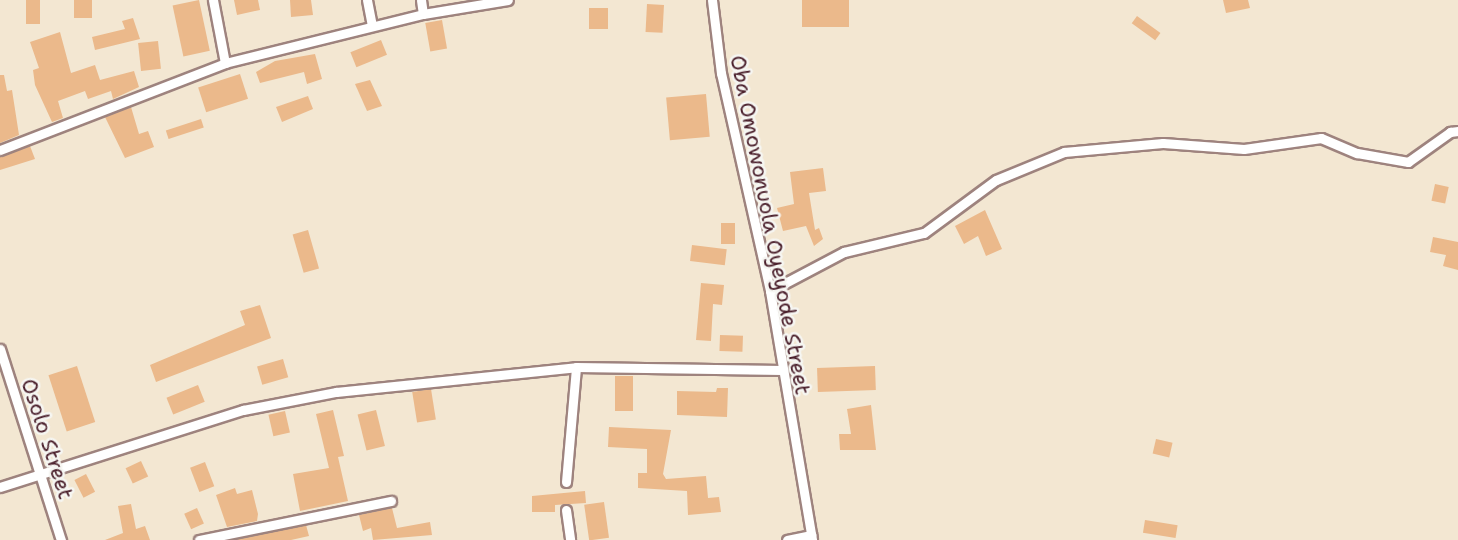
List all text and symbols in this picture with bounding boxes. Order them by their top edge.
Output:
street label: Oba Omowonuola Oyeyode Street [725,53,815,397]
street label: Osolo Street [16,376,78,502]

